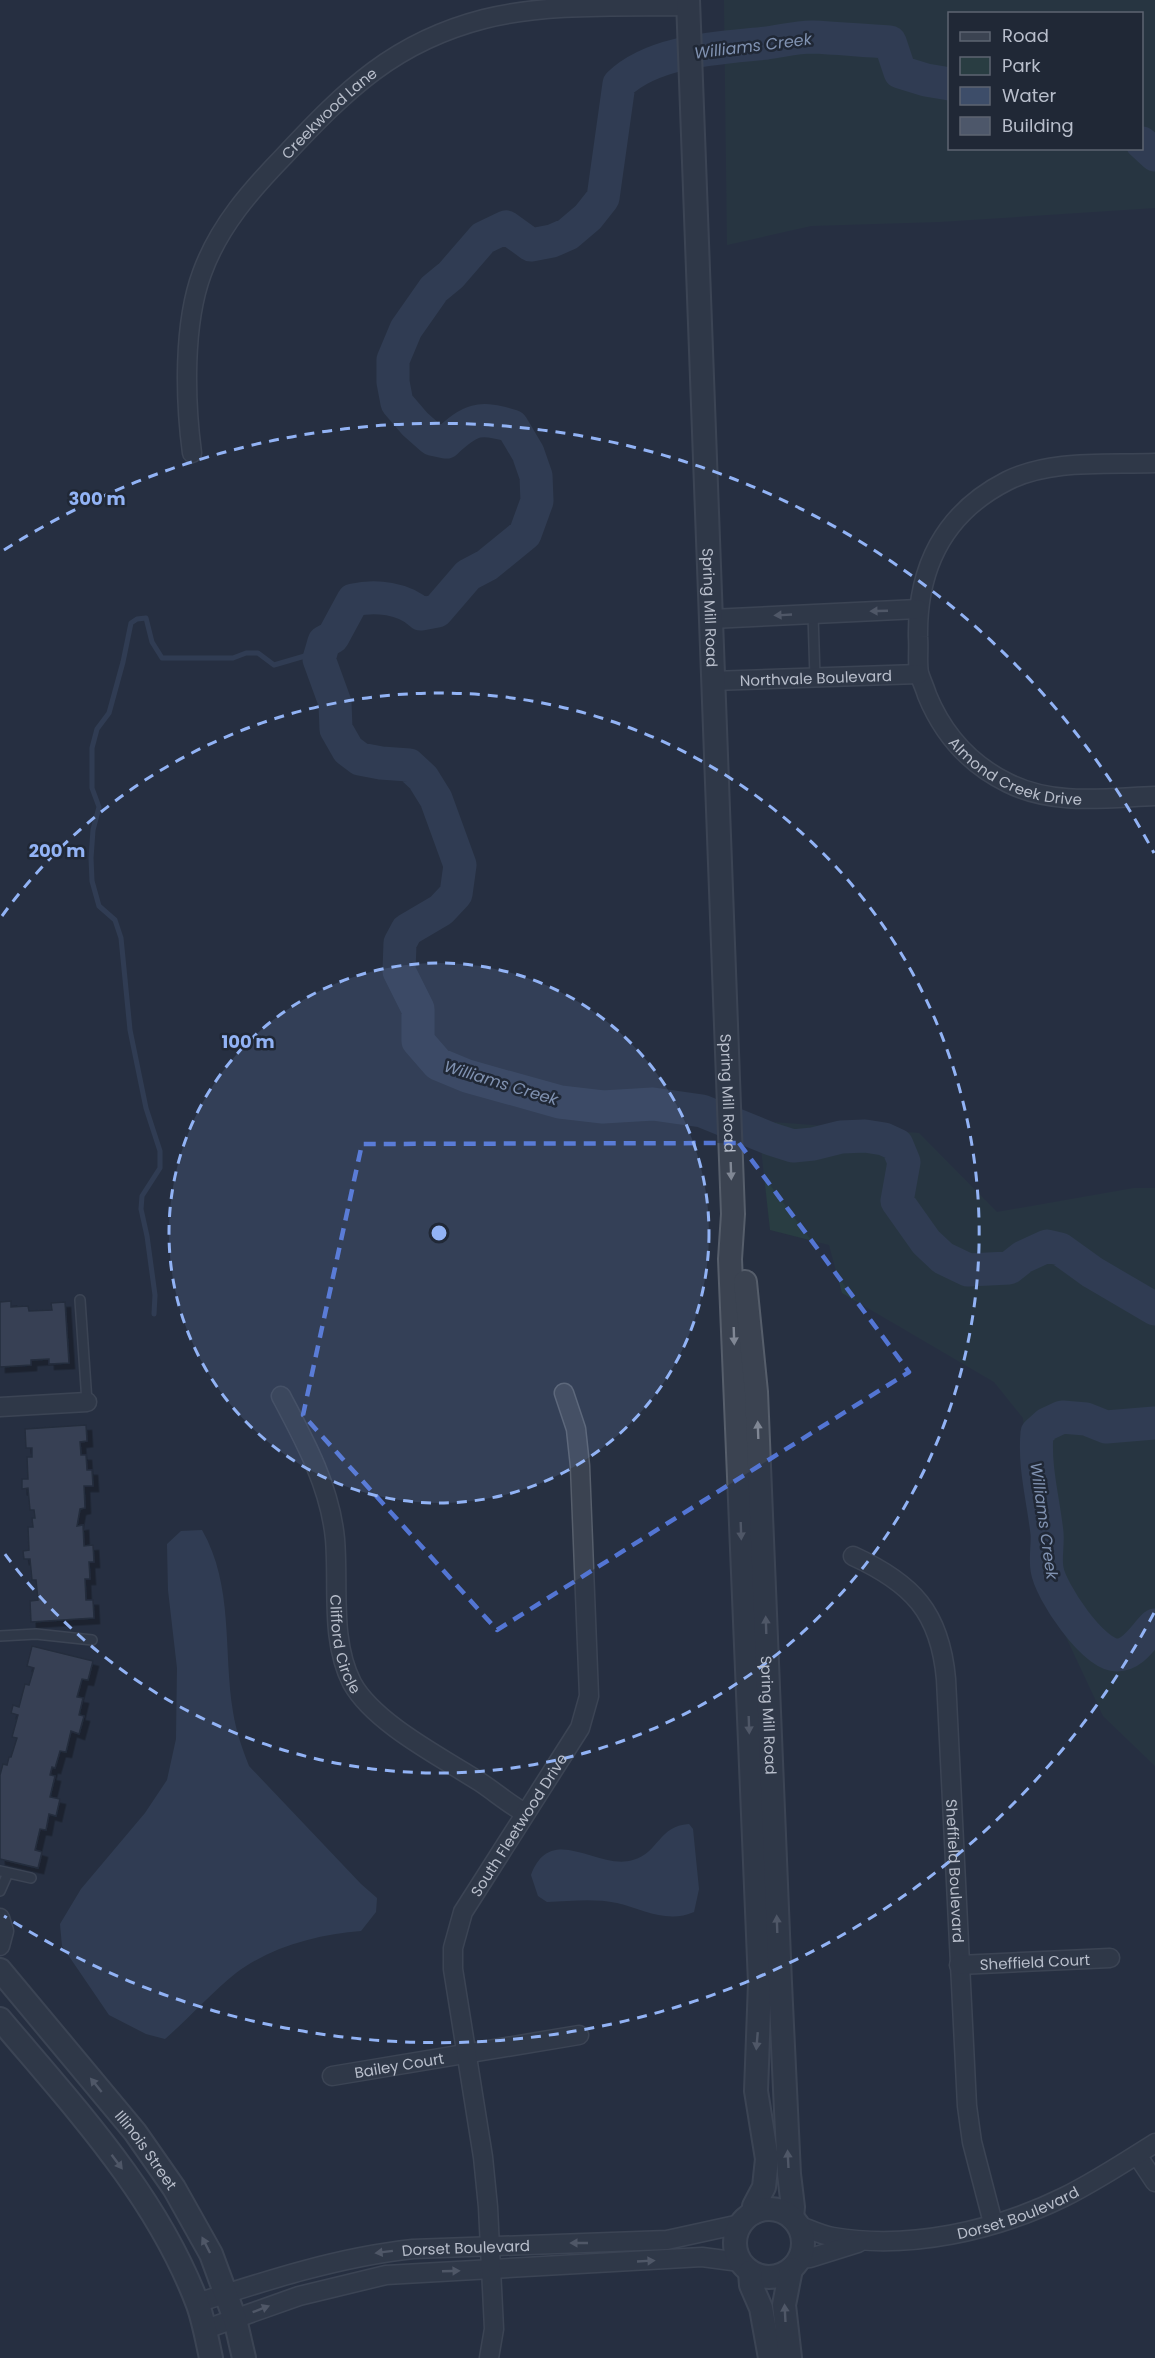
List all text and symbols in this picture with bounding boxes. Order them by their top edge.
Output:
legend [948,12,1143,150]
text: Road [1002,23,1049,48]
water label: Williams Creek [693,27,814,65]
text: Park [1002,53,1041,78]
street label: Creekwood Lane [276,62,381,163]
text: Water [1002,83,1056,108]
text: Building [1002,113,1074,138]
text: 300 m [68,486,126,511]
street label: Spring Mill Road [698,548,723,667]
one-way arrow [870,606,889,615]
one-way arrow [773,611,792,620]
street label: Northvale Boulevard [740,664,892,691]
street label: Almond Creek Drive [944,732,1082,809]
text: 200 m [29,838,85,863]
text: 100 m [221,1029,275,1054]
street label: Spring Mill Road [716,1033,741,1153]
water label: Williams Creek [441,1055,562,1111]
one-way arrow [726,1162,735,1181]
centre of rings [429,1223,449,1243]
one-way arrow [729,1326,738,1345]
one-way arrow [753,1420,763,1439]
water label: Williams Creek [1024,1461,1064,1582]
one-way arrow [737,1521,746,1540]
street label: Clifford Circle [326,1594,366,1698]
one-way arrow [761,1615,770,1634]
street label: Spring Mill Road [756,1655,782,1775]
one-way arrow [745,1716,754,1735]
street label: South Fleetwood Drive [465,1749,572,1900]
street label: Sheffield Boulevard [941,1798,969,1943]
one-way arrow [773,1915,782,1934]
street label: Sheffield Court [979,1948,1091,1975]
one-way arrow [752,2032,762,2051]
street label: Bailey Court [353,2047,445,2083]
one-way arrow [90,2077,103,2093]
street label: Illinois Street [111,2106,182,2194]
one-way arrow [784,2150,793,2169]
one-way arrow [111,2153,123,2169]
street label: Dorset Boulevard [955,2181,1082,2244]
street label: Dorset Boulevard [401,2234,530,2261]
one-way arrow [202,2237,211,2254]
one-way arrow [569,2238,588,2248]
one-way arrow [374,2247,393,2257]
one-way arrow [636,2256,655,2266]
one-way arrow [441,2267,460,2276]
one-way arrow [252,2304,270,2314]
one-way arrow [780,2304,789,2323]

